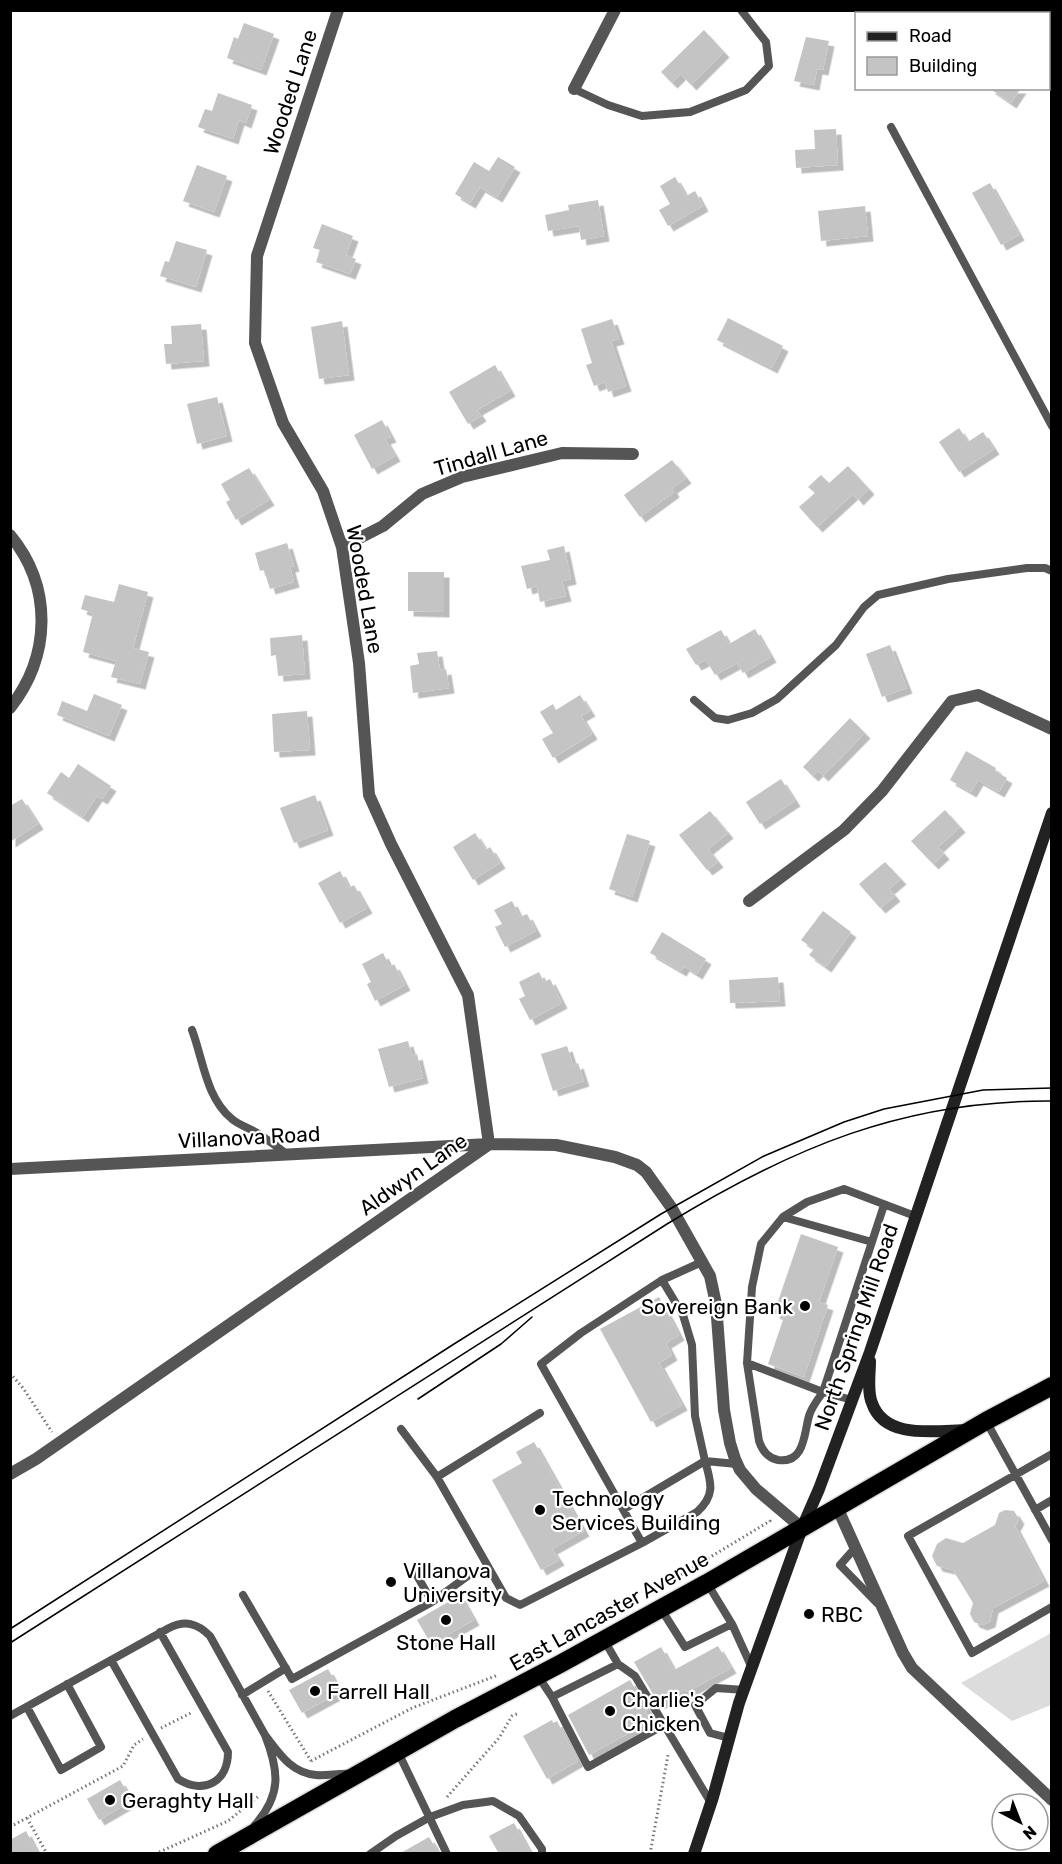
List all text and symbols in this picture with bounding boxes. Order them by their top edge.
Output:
legend [855,12,1050,90]
text: Road [909,25,952,47]
street label: Wooded Lane [258,26,322,158]
text: Building [909,55,977,77]
street label: Tindall Lane [431,425,551,481]
street label: Wooded Lane [341,523,389,655]
street label: Villanova Road [177,1121,321,1153]
street label: Aldwyn Lane [354,1128,472,1220]
street label: North Spring Mill Road [809,1220,903,1434]
place label: Sovereign Bank [641,1294,793,1319]
marker: Sovereign Bank [798,1299,812,1313]
place label: Technology Services Building [552,1486,720,1535]
marker: Technology Services Building [533,1503,547,1517]
street label: East Lancaster Avenue [505,1546,713,1676]
place label: Villanova University [403,1558,503,1607]
marker: Villanova University [384,1575,398,1589]
place label: RBC [821,1602,863,1627]
marker: RBC [802,1607,816,1621]
marker: Stone Hall [439,1613,453,1627]
place label: Stone Hall [396,1630,496,1655]
place label: Farrell Hall [327,1679,430,1704]
marker: Farrell Hall [308,1684,322,1698]
place label: Charlie's Chicken [622,1687,705,1736]
marker: Charlie's Chicken [603,1704,617,1718]
place label: Geraghty Hall [122,1788,254,1813]
north arrow [990,1792,1050,1852]
marker: Geraghty Hall [103,1793,117,1807]
text: N [1019,1822,1040,1844]

